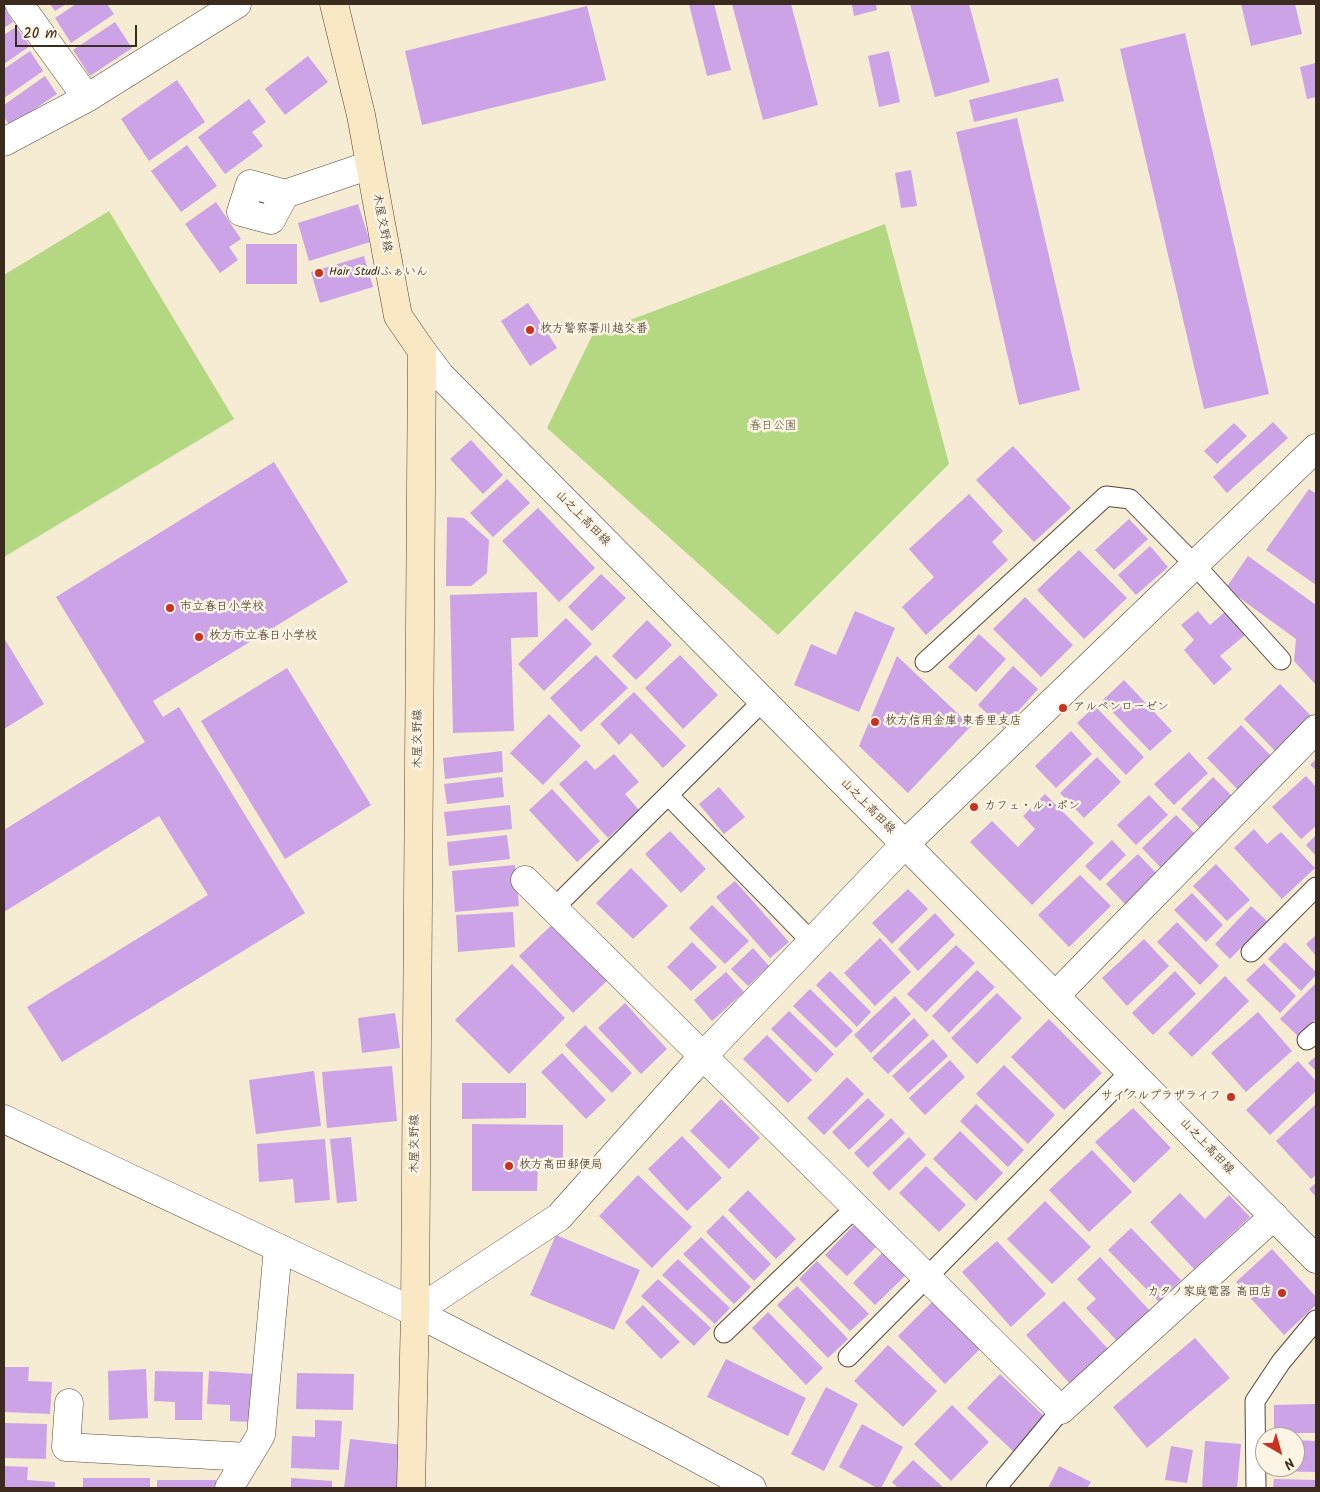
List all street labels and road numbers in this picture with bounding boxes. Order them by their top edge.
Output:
street label: 木屋交野線 [368,192,394,254]
street label: 山之上高田線 [551,488,613,550]
street label: 木屋交野線 [412,709,426,769]
street label: 山之上高田線 [836,776,898,838]
street label: 木屋交野線 [409,1114,423,1174]
street label: 山之上高田線 [1176,1116,1236,1178]

